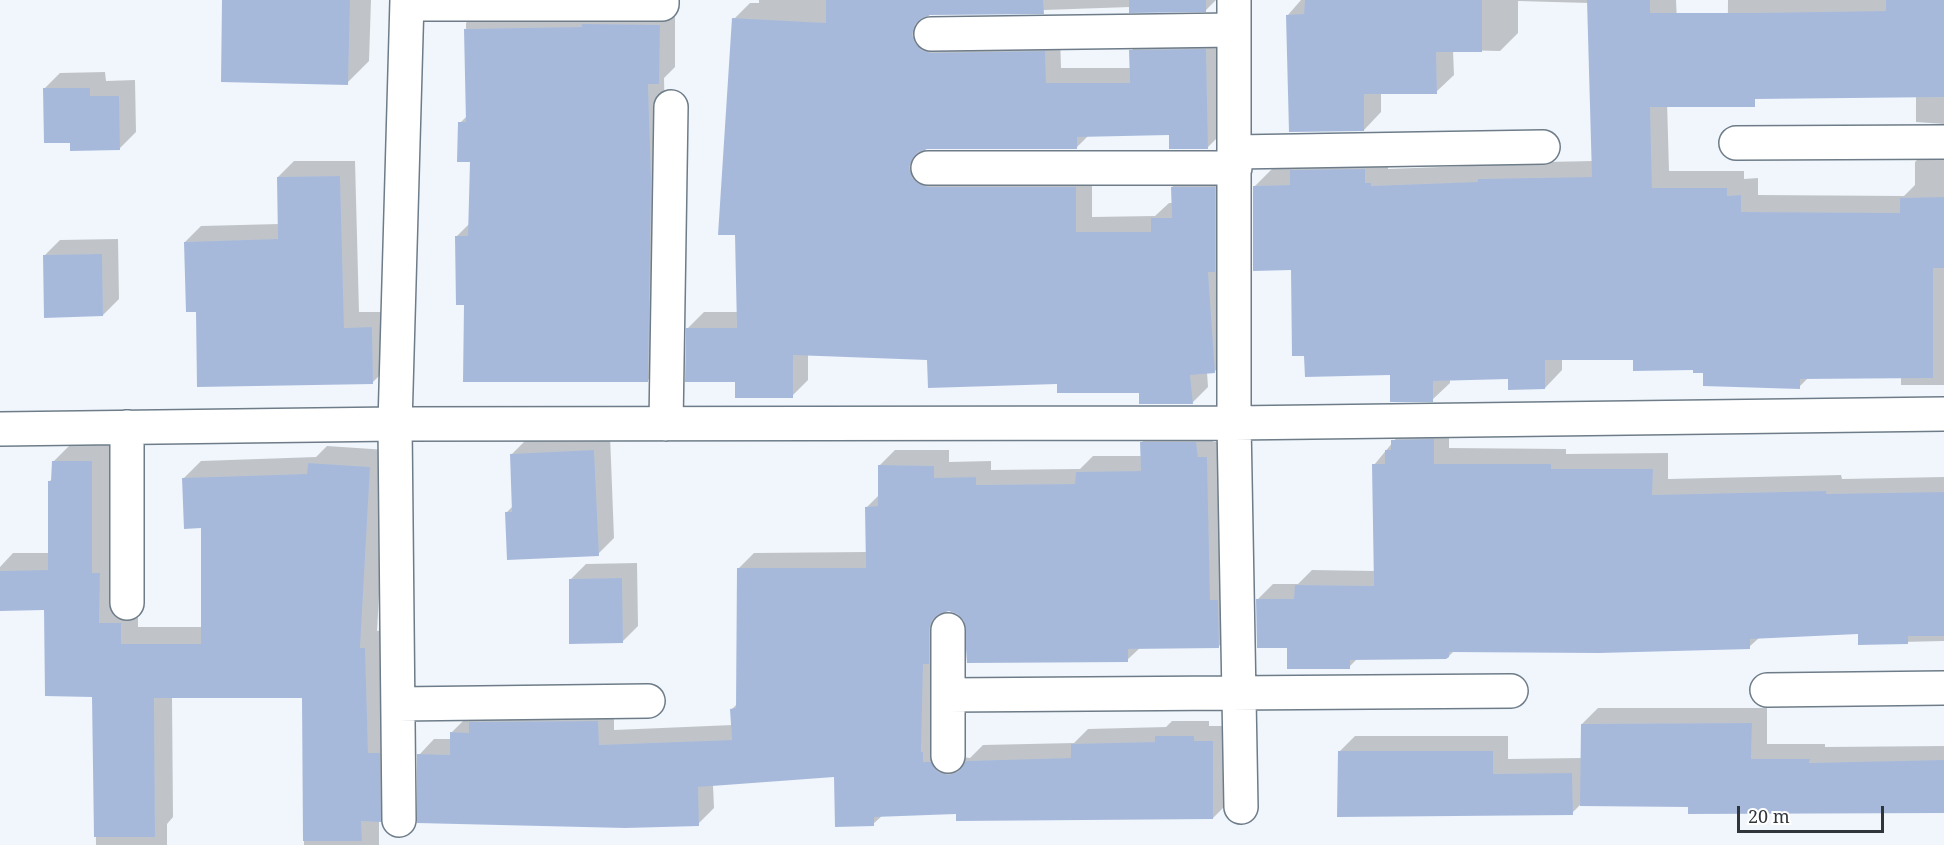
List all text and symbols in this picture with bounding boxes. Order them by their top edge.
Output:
scale bar [1740,794,1887,832]
text: 20 m [1748,804,1790,828]

